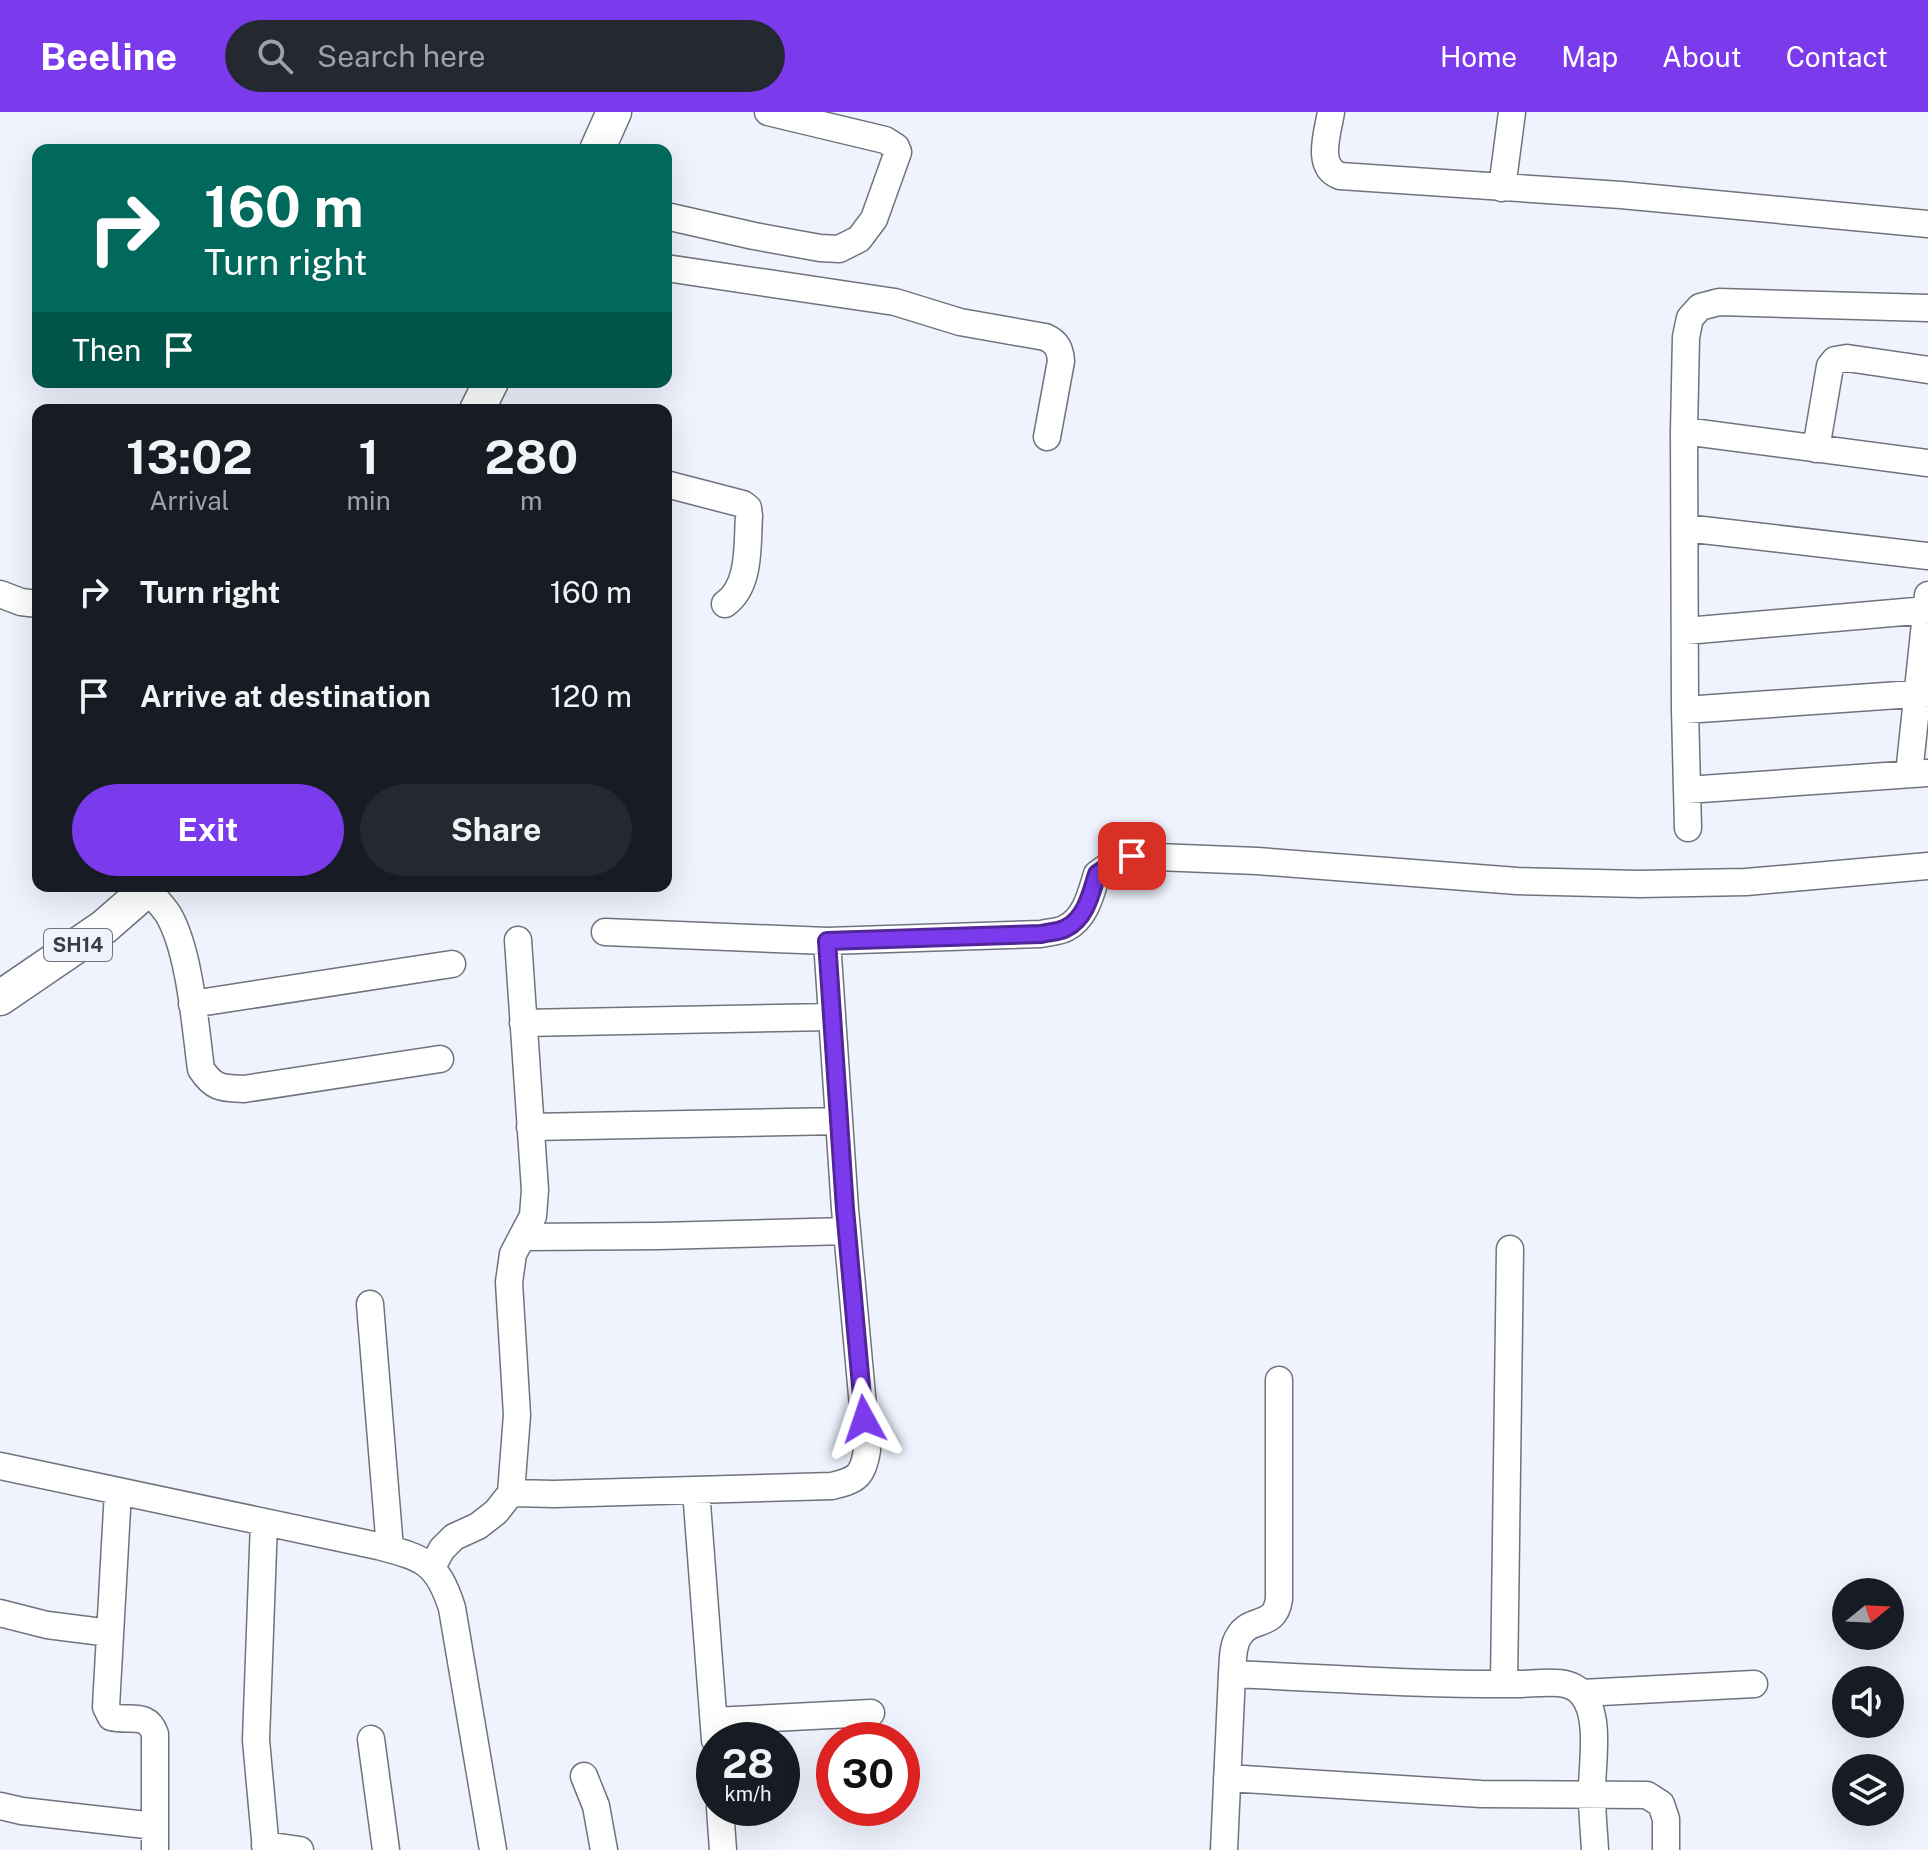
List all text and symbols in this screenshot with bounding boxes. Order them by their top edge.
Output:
search box [225,20,785,92]
text: Beeline [40,34,177,79]
icon: search [253,34,297,78]
text: Search here [317,38,486,74]
text: Home [1440,40,1517,73]
text: Map [1561,40,1618,73]
text: About [1662,40,1742,73]
text: Contact [1786,40,1888,73]
text: 160 m [204,174,364,240]
icon: right [72,176,176,280]
text: Turn right [204,241,367,283]
icon: arrive [157,328,201,372]
text: Then [72,332,141,368]
text: 13:02 [126,428,253,485]
text: 1 [358,428,379,485]
text: 280 [485,428,578,485]
text: Arrival [149,485,229,516]
text: min [347,485,391,516]
text: m [520,485,543,516]
icon: right [72,570,116,614]
text: Turn right [140,574,280,610]
text: 160 m [550,574,632,610]
icon: arrive [72,674,116,718]
text: Arrive at destination [140,678,431,714]
text: 120 m [550,678,632,714]
button: Exit [72,784,344,876]
button: Share [360,784,632,876]
pin [1098,822,1166,890]
icon: arrive [1110,834,1154,878]
road number: SH14 [44,929,112,961]
position arrow [822,1377,906,1461]
north arrow [1832,1578,1904,1650]
map controls [1832,1578,1904,1826]
button: sound [1832,1666,1904,1738]
speed limit sign: 30 [816,1722,920,1826]
text: 28 [722,1740,774,1787]
button: layers [1832,1754,1904,1826]
text: km/h [724,1782,772,1806]

